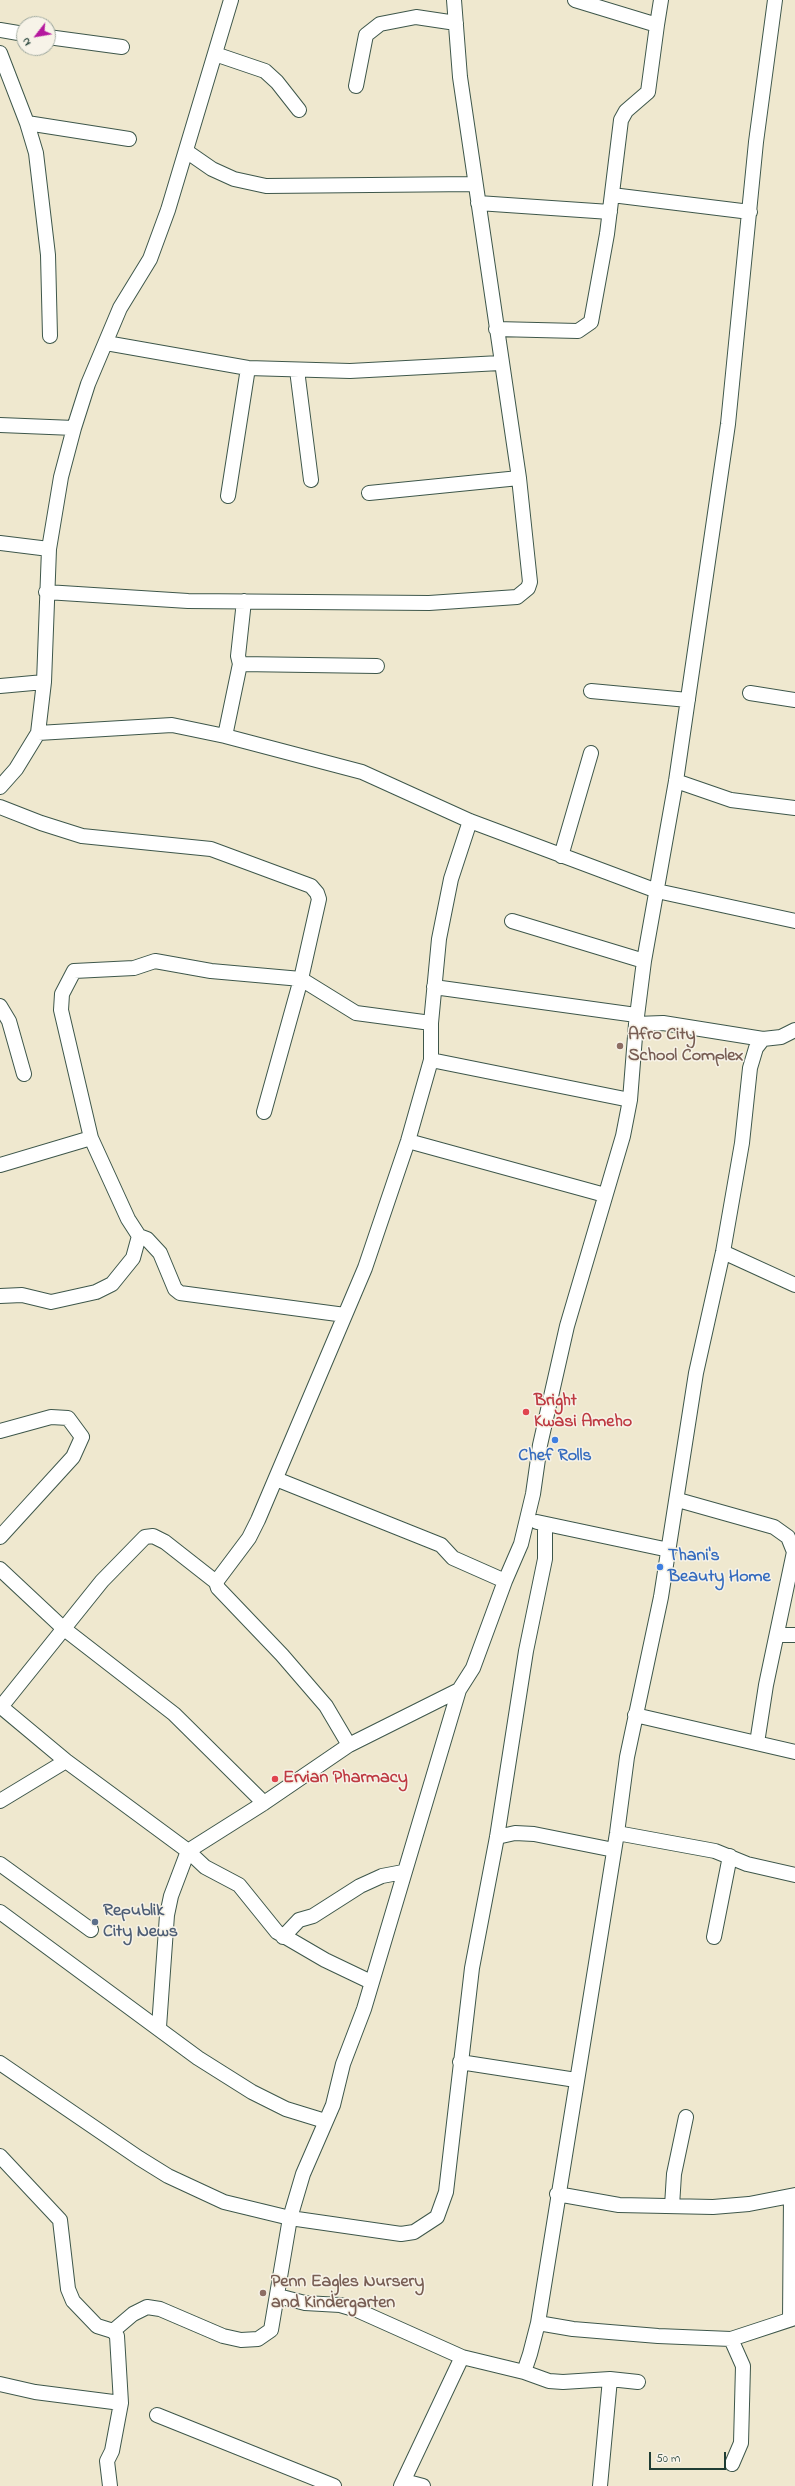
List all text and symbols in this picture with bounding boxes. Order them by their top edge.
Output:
north arrow [16,16,56,56]
text: N [18,34,35,49]
place label: Afro City School Complex [628,1025,743,1068]
marker: Afro City School Complex [615,1041,625,1051]
place label: Bright Kwasi Ameho [534,1391,632,1434]
marker: Bright Kwasi Ameho [521,1407,531,1417]
marker: Chef Rolls [550,1435,560,1445]
place label: Chef Rolls [518,1446,592,1468]
place label: Thani's Beauty Home [668,1546,771,1588]
marker: Thani's Beauty Home [655,1562,665,1572]
place label: Ervian Pharmacy [283,1768,408,1790]
marker: Ervian Pharmacy [270,1774,280,1784]
place label: Republik City News [103,1901,178,1944]
marker: Republik City News [90,1917,100,1927]
place label: Penn Eagles Nursery and Kindergarten [271,2272,424,2314]
marker: Penn Eagles Nursery and Kindergarten [258,2288,268,2298]
scale bar [651,2444,728,2470]
text: 50 m [656,2450,680,2468]

